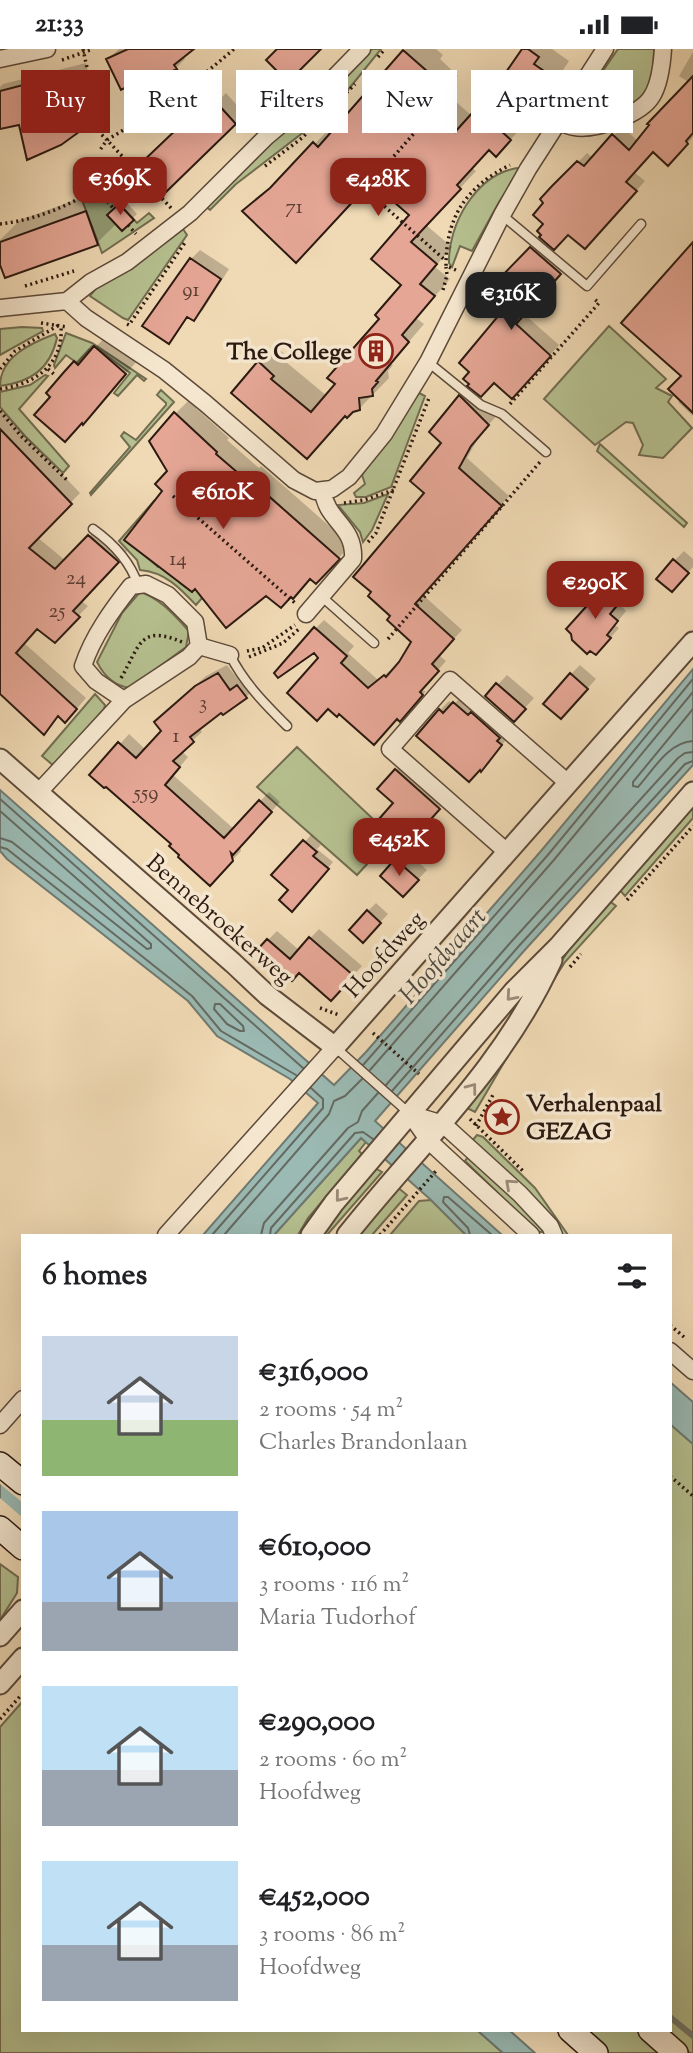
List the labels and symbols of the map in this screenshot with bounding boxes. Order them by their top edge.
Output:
pin: €369K [71,157,169,217]
pin: €428K [329,159,427,218]
house number: 71 [285,193,303,223]
pin: €316K [462,273,560,332]
house number: 91 [182,276,200,306]
building icon: The College [357,332,395,370]
place label: The College [226,336,352,370]
pin: €610K [174,471,272,531]
house number: 14 [169,545,187,575]
pin: €290K [546,561,644,621]
house number: 24 [66,564,86,594]
house number: 25 [48,597,66,627]
house number: 3 [199,689,207,719]
house number: 1 [172,722,180,752]
house number: 559 [133,779,158,809]
pin: €452K [350,819,448,878]
street label: Bennebroekerweg [138,847,300,994]
water label: Hoofdvaart [391,900,496,1013]
street label: Hoofdweg [337,904,434,1006]
one-way arrow [507,988,519,1001]
one-way arrow [463,1083,476,1096]
place label: Verhalenpaal GEZAG [526,1088,662,1150]
place icon: Verhalenpaal GEZAG [483,1098,521,1136]
one-way arrow [505,1180,518,1193]
one-way arrow [335,1189,348,1201]

